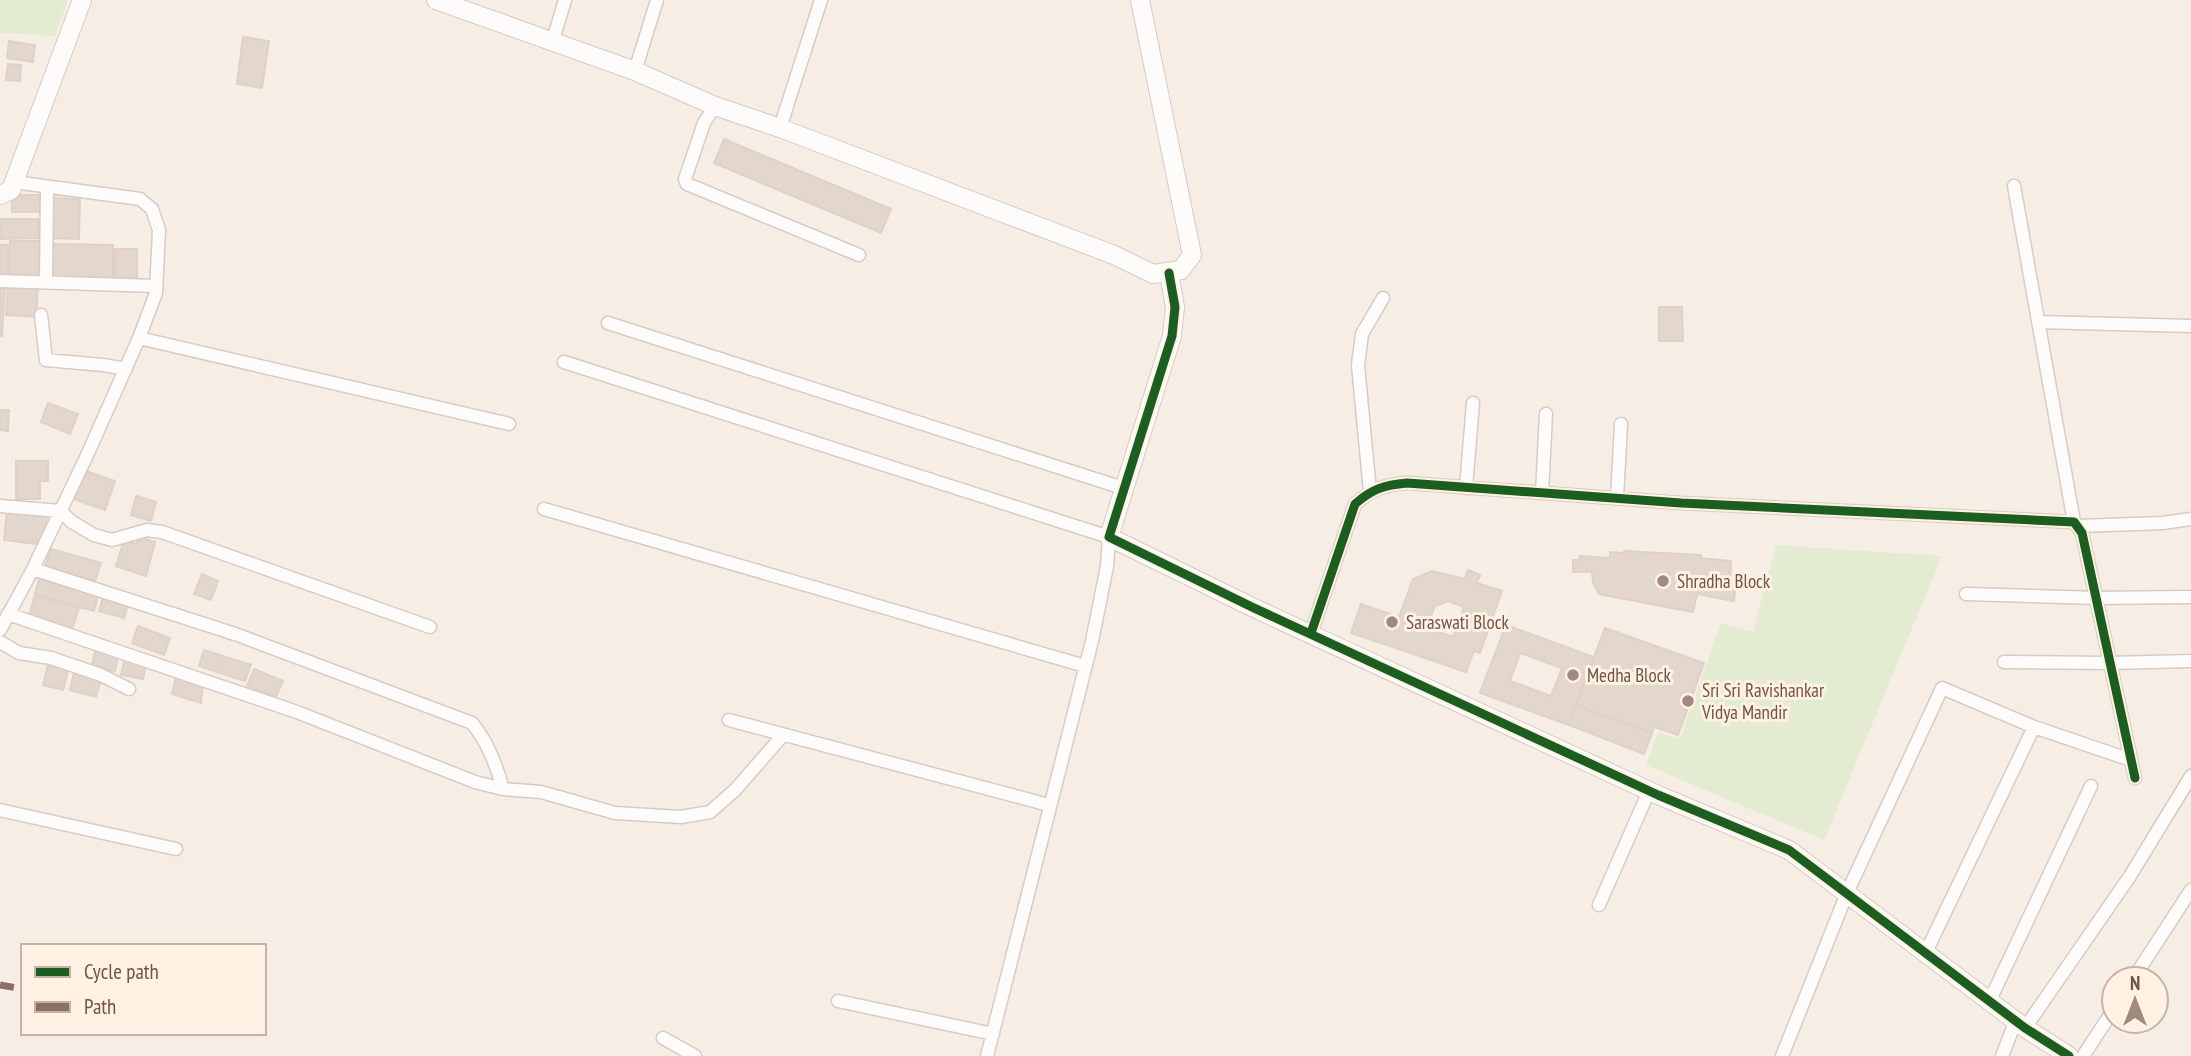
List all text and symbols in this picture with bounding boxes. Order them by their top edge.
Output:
place label: Shradha Block [1677,569,1771,593]
marker: Shradha Block [1655,573,1671,589]
place label: Saraswati Block [1406,610,1509,634]
marker: Saraswati Block [1384,614,1400,630]
place label: Medha Block [1587,663,1672,687]
marker: Medha Block [1565,667,1581,683]
place label: Sri Sri Ravishankar Vidya Mandir [1701,678,1825,724]
marker: Sri Sri Ravishankar Vidya Mandir [1680,693,1696,709]
legend [21,944,266,1035]
text: Cycle path [84,958,159,985]
north arrow [2100,965,2170,1035]
text: N [2130,971,2140,995]
text: Path [84,993,116,1020]

